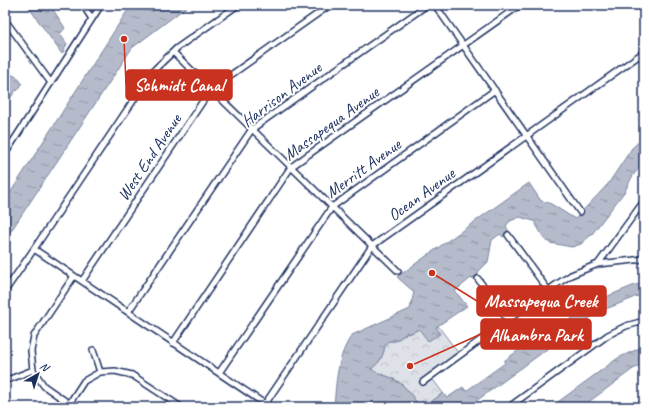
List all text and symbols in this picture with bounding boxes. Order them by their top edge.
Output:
street label: Harrison Avenue [237,57,327,131]
callout: Schmidt Canal [126,70,232,100]
text: Schmidt Canal [134,74,228,96]
street label: Massapequa Avenue [280,81,384,165]
street label: West End Avenue [113,109,187,205]
street label: Merritt Avenue [322,133,406,203]
street label: Ocean Avenue [384,162,460,226]
callout: Massapequa Creek [477,286,606,316]
text: Massapequa Creek [485,290,600,312]
callout: Alhambra Park [481,319,591,349]
text: Alhambra Park [489,324,585,346]
north arrow [18,354,58,394]
text: N [37,359,53,375]

